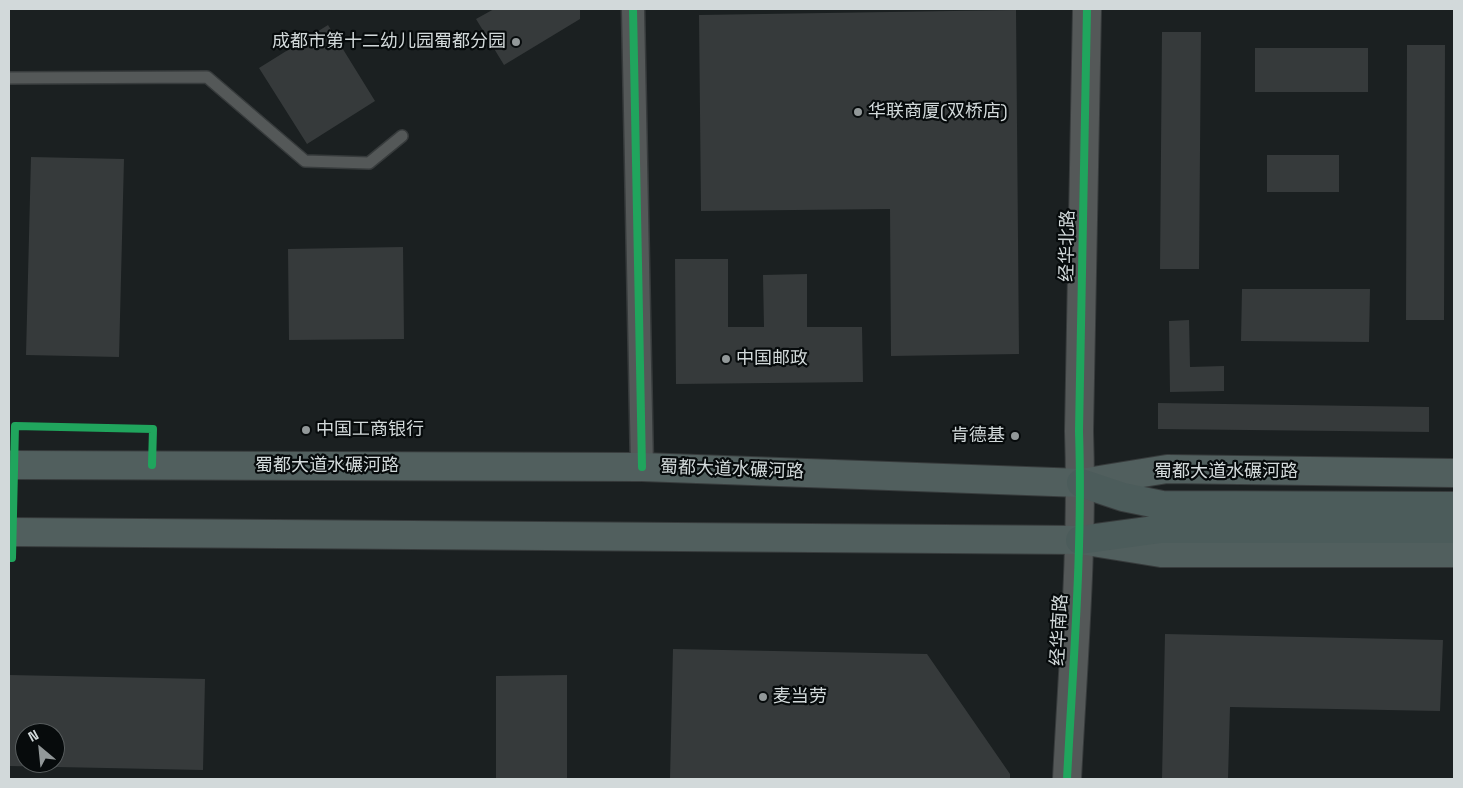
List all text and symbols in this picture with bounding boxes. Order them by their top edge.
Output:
place label: 成都市第十二幼儿园蜀都分园 [272,31,506,53]
marker: 成都市第十二幼儿园蜀都分园 [510,36,522,48]
place label: 华联商厦(双桥店) [868,101,1008,123]
marker: 华联商厦(双桥店) [852,106,864,118]
street label: 经华北路 [1057,210,1079,282]
place label: 中国邮政 [736,348,808,370]
marker: 中国邮政 [720,353,732,365]
place label: 中国工商银行 [316,419,424,441]
marker: 中国工商银行 [300,424,312,436]
place label: 肯德基 [951,425,1005,447]
marker: 肯德基 [1009,430,1021,442]
street label: 蜀都大道水碾河路 [255,455,399,477]
street label: 蜀都大道水碾河路 [660,457,804,483]
street label: 蜀都大道水碾河路 [1154,461,1298,483]
street label: 经华南路 [1047,593,1073,667]
place label: 麦当劳 [773,686,827,708]
marker: 麦当劳 [757,691,769,703]
north arrow [15,723,65,773]
text: N [25,725,42,746]

